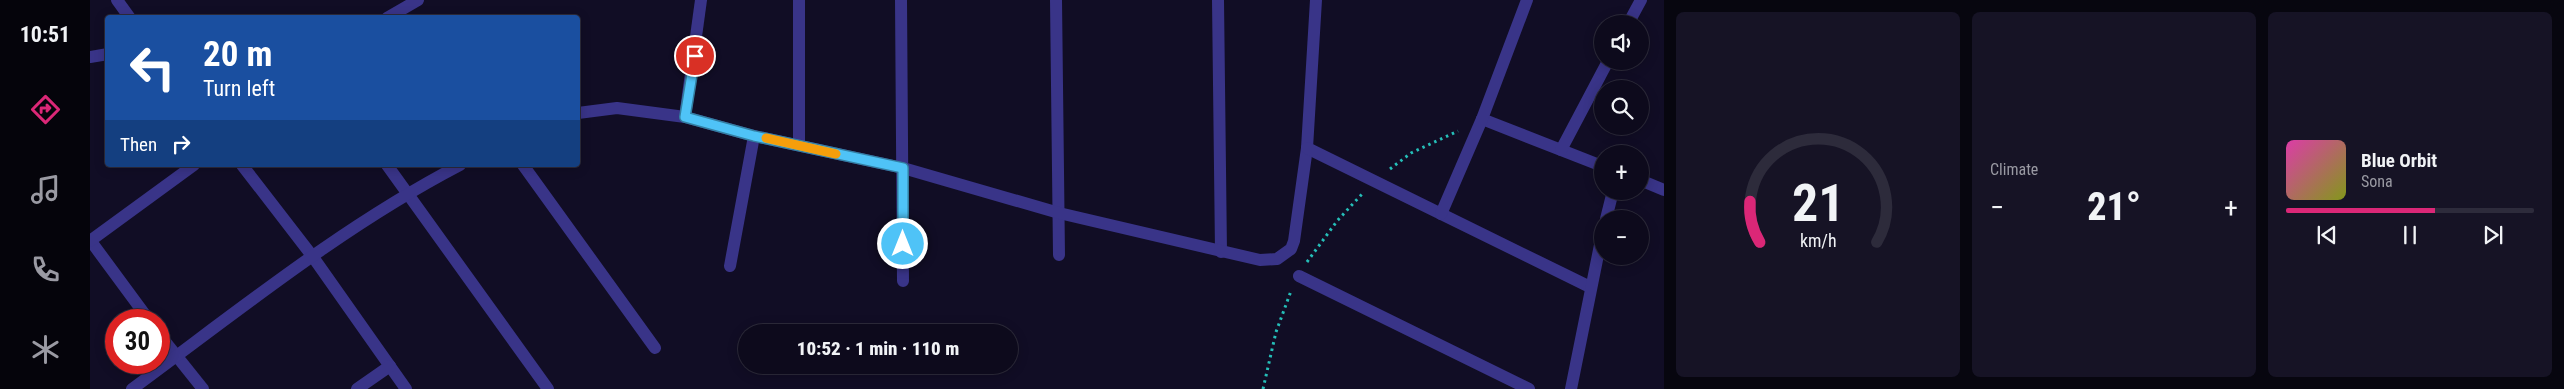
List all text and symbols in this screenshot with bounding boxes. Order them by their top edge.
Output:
map controls [1594,15,1649,265]
button: sound [1594,15,1649,70]
text: 10:51 [20,22,70,47]
text: 20 m [203,34,272,75]
icon: left [120,35,185,100]
pin [674,35,716,77]
icon: arrive [681,42,709,70]
text: Turn left [203,76,275,101]
button: search [1594,80,1649,135]
icon: directions [28,92,63,127]
icon: right [167,130,195,158]
text: Then [120,133,157,156]
button: + [1594,145,1649,200]
text: Blue Orbit [2361,149,2437,172]
text: Climate [1990,160,2038,179]
icon: music [28,172,63,207]
text: Sona [2361,172,2393,191]
text: 21 [1792,173,1844,234]
text: 21° [2087,185,2141,229]
text: − [1990,191,2004,224]
text: + [2224,191,2238,224]
button: − [1594,210,1649,265]
position arrow [876,217,928,269]
icon: previous [2313,221,2341,249]
icon: pause [2396,221,2424,249]
icon: next [2479,221,2507,249]
text: km/h [1800,230,1836,251]
icon: phone [28,252,63,287]
speed limit sign: 30 [105,309,170,374]
icon: climate [28,332,63,367]
text: 10:52 · 1 min · 110 m [797,337,959,360]

